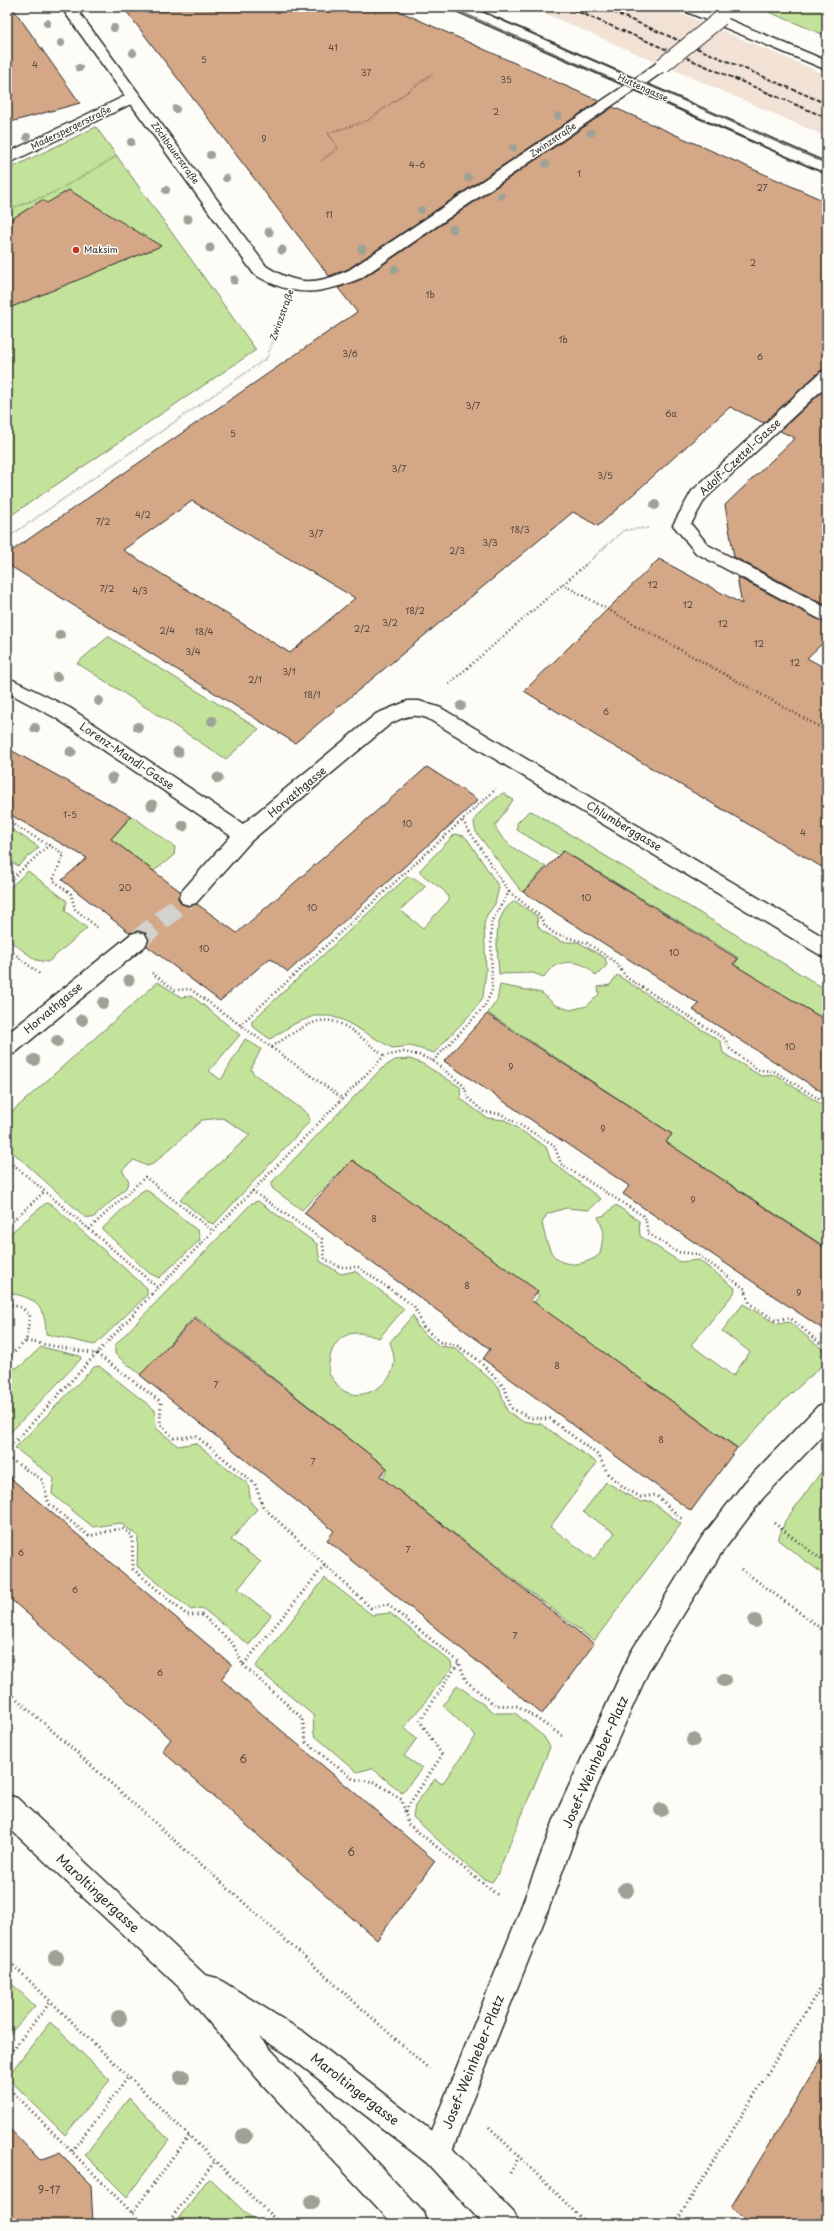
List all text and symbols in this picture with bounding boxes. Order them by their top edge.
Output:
house number: 41 [328,40,338,54]
house number: 5 [201,52,207,66]
house number: 4 [32,57,38,71]
house number: 37 [361,65,371,79]
street label: Huttengasse [616,70,671,105]
house number: 35 [500,72,512,86]
street label: Maderspergerstraße [28,101,113,153]
house number: 2 [493,104,499,118]
street label: Zöchbauerstraße [148,118,203,187]
street label: Zwinzstraße [526,118,579,160]
house number: 9 [261,131,267,145]
house number: 4-6 [409,157,425,171]
house number: 1 [577,166,581,180]
house number: 27 [756,180,768,194]
house number: 11 [325,207,333,221]
place label: Maksim [84,242,118,256]
marker: Maksim [71,245,81,255]
house number: 2 [750,255,756,269]
street label: Zwinzstraße [265,287,297,342]
house number: 1b [425,287,435,301]
house number: 1b [558,332,568,346]
house number: 3/6 [342,346,358,360]
house number: 6 [757,349,763,363]
house number: 3/7 [466,398,480,412]
house number: 6a [665,406,677,420]
street label: Adolf-Czettel-Gasse [695,414,784,499]
house number: 5 [230,426,236,440]
house number: 3/7 [392,461,406,475]
house number: 3/5 [597,468,613,482]
house number: 4/2 [135,507,151,521]
house number: 7/2 [96,514,110,528]
house number: 18/3 [510,522,530,536]
house number: 3/7 [309,526,323,540]
house number: 3/3 [482,535,498,549]
house number: 2/3 [449,543,465,557]
house number: 12 [648,577,658,591]
house number: 7/2 [100,581,114,595]
house number: 4/3 [132,583,148,597]
house number: 12 [683,597,693,611]
house number: 18/2 [405,603,425,617]
house number: 3/2 [382,615,398,629]
house number: 12 [718,616,728,630]
house number: 2/2 [354,621,370,635]
house number: 2/4 [159,623,175,637]
house number: 18/4 [194,624,214,638]
house number: 12 [754,636,764,650]
house number: 3/4 [185,644,201,658]
house number: 12 [790,655,800,669]
house number: 3/1 [282,664,296,678]
house number: 2/1 [248,672,262,686]
house number: 18/1 [303,687,321,701]
house number: 6 [603,704,609,718]
street label: Lorenz-Mandl-Gasse [77,718,178,794]
street label: Horvathgasse [264,762,330,821]
street label: Chlumberggasse [583,796,665,855]
house number: 1-5 [63,807,77,821]
house number: 10 [402,816,413,830]
house number: 4 [800,825,806,839]
house number: 20 [119,880,132,894]
house number: 10 [581,890,592,904]
house number: 10 [307,900,318,914]
house number: 10 [199,941,210,955]
house number: 10 [669,945,680,959]
street label: Horvathgasse [20,978,86,1037]
house number: 10 [785,1039,796,1053]
house number: 9 [508,1059,514,1073]
house number: 9 [600,1121,606,1135]
house number: 9 [690,1192,696,1206]
house number: 8 [371,1211,377,1225]
house number: 8 [464,1278,470,1292]
house number: 9 [796,1285,802,1299]
house number: 8 [554,1358,560,1372]
house number: 7 [213,1377,219,1391]
house number: 8 [658,1432,664,1446]
house number: 7 [310,1454,316,1468]
house number: 7 [405,1542,411,1556]
house number: 6 [18,1545,24,1559]
house number: 6 [72,1582,78,1596]
house number: 7 [512,1628,518,1642]
house number: 6 [157,1665,163,1679]
street label: Josef-Weinheber-Platz [557,1693,632,1831]
house number: 6 [239,1750,247,1767]
house number: 6 [347,1843,355,1860]
street label: Maroltingergasse [52,1849,144,1936]
street label: Josef-Weinheber-Platz [437,1992,508,2132]
street label: Maroltingergasse [307,2048,404,2129]
house number: 9-17 [38,2181,60,2198]

